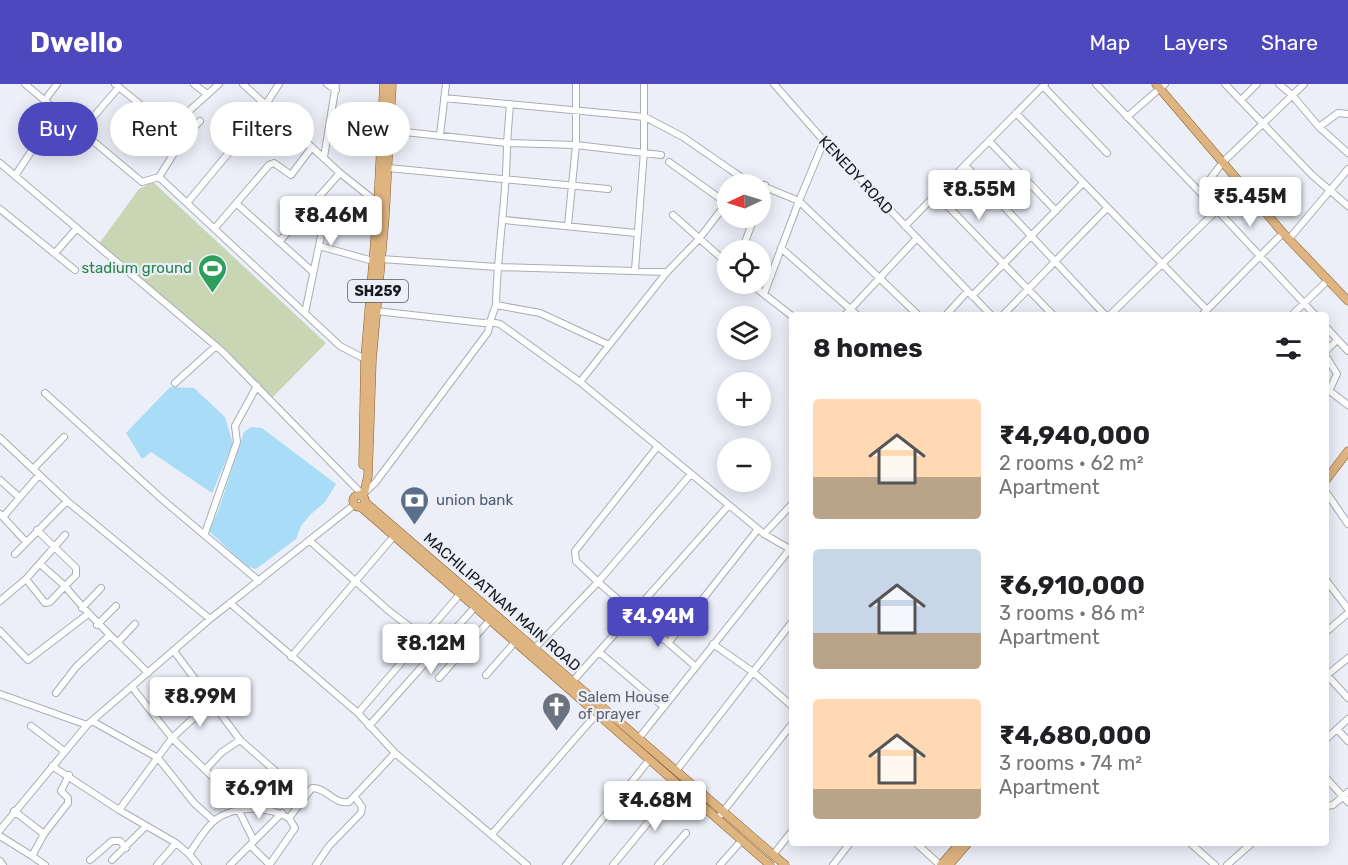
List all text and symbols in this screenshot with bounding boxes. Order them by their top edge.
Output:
text: Dwello [30,26,123,59]
text: Map [1089,30,1130,55]
text: Layers [1163,30,1228,55]
text: Share [1261,30,1318,55]
chip: Buy [18,102,98,156]
chip: Rent [110,102,198,156]
chip: Filters [210,102,314,156]
chip: New [326,102,410,156]
street label: KENEDY ROAD [815,132,897,218]
pin: ₹8.55M [930,170,1028,221]
north arrow [717,174,771,228]
map controls [717,174,771,492]
text: ₹8.55M [942,177,1016,201]
pin: ₹5.45M [1201,177,1299,228]
text: ₹5.45M [1213,184,1287,208]
pin: ₹8.46M [282,196,380,247]
text: ₹8.46M [294,203,368,227]
button: locate [717,240,771,294]
sports icon: stadium ground [197,252,229,294]
place label: stadium ground [81,259,192,277]
road number: SH259 [348,280,408,302]
button: layers [717,306,771,360]
icon: filters [1272,332,1305,365]
text: 8 homes [813,333,923,364]
button: + [717,372,771,426]
text: ₹4,940,000 [999,420,1150,451]
icon: home [861,423,933,495]
button: − [717,438,771,492]
text: 2 rooms · 62 m² [999,451,1144,475]
text: Apartment [999,475,1100,499]
bank icon: union bank [399,484,431,526]
place label: union bank [436,491,513,509]
street label: MACHILIPATNAM MAIN ROAD [420,529,584,675]
text: ₹6,910,000 [999,570,1145,601]
icon: home [861,573,933,645]
pin: ₹4.94M [609,597,707,648]
text: 3 rooms · 86 m² [999,601,1145,625]
text: ₹4.94M [621,604,695,628]
pin: ₹8.12M [382,624,480,675]
text: Apartment [999,625,1100,649]
text: ₹8.12M [396,631,466,655]
pin: ₹8.99M [151,677,249,728]
text: ₹8.99M [164,684,236,708]
place label: Salem House of prayer [578,688,669,723]
church icon: Salem House of prayer [541,690,573,732]
text: ₹4,680,000 [999,720,1151,751]
icon: home [861,723,933,795]
text: 3 rooms · 74 m² [999,751,1142,775]
pin: ₹6.91M [210,769,308,820]
text: Apartment [999,775,1100,799]
text: ₹6.91M [224,776,294,800]
pin: ₹4.68M [606,781,704,832]
text: ₹4.68M [618,788,692,812]

